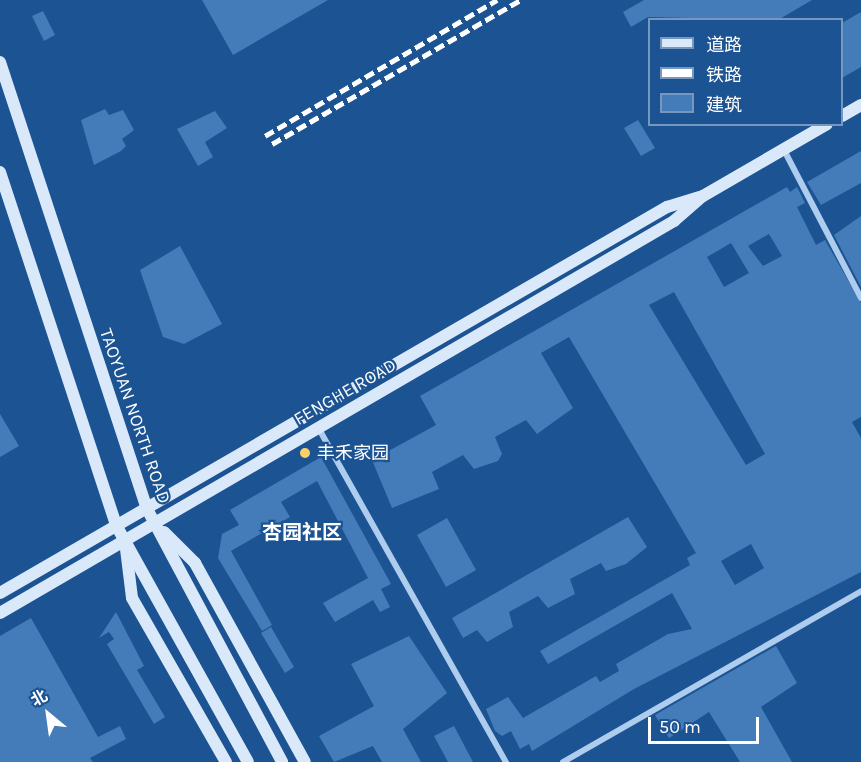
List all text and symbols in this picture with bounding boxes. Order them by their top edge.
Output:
legend [648,18,843,126]
text: 道路 [706,34,742,56]
text: 铁路 [706,64,742,86]
text: 建筑 [706,94,742,116]
street label: TAOYUAN NORTH ROAD [95,326,175,506]
street label: FENGHE ROAD [290,354,400,430]
place label: 丰禾家园 [317,442,389,464]
marker: 丰禾家园 [298,446,312,460]
district label: 杏园社区 [262,520,342,544]
north arrow [18,684,78,744]
text: 北 [27,686,51,710]
scale bar [651,705,762,743]
text: 50 m [659,716,701,738]

